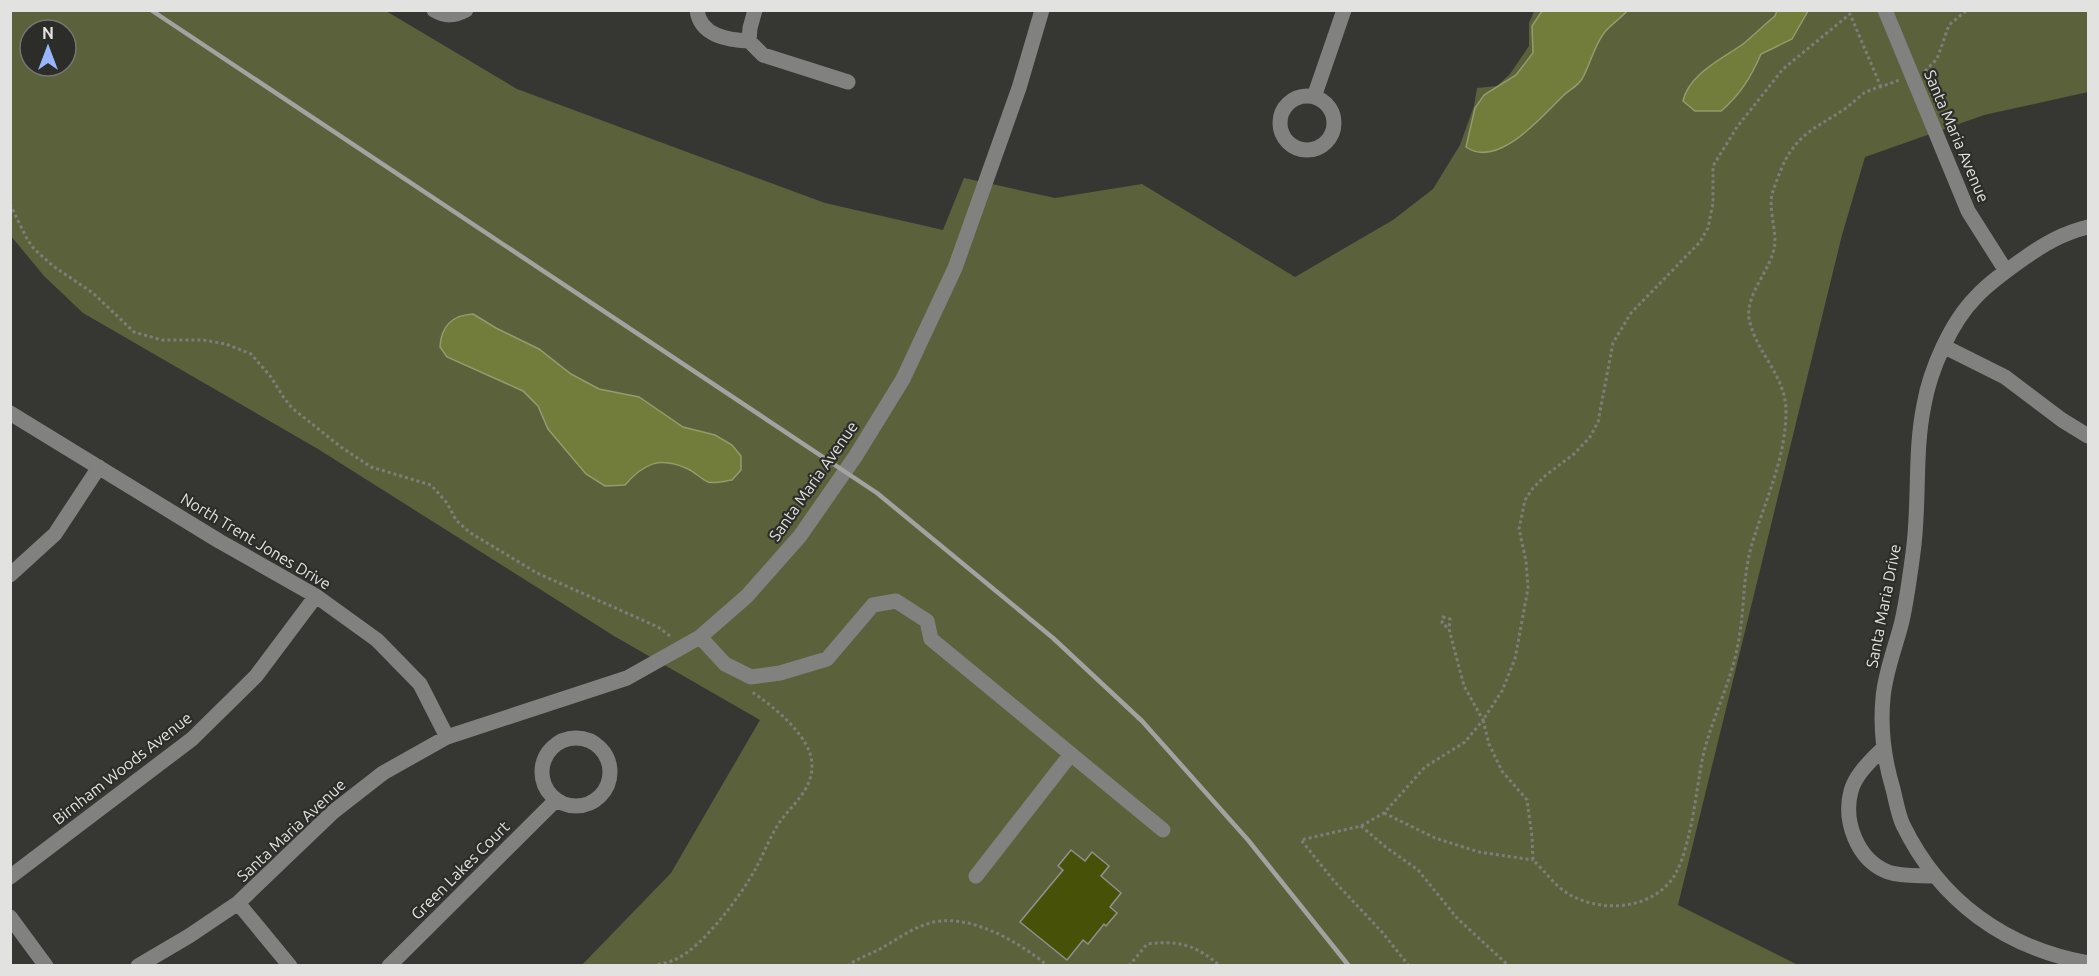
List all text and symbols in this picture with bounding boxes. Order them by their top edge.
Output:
north arrow [18,18,78,78]
text: N [42,24,54,42]
street label: Santa Maria Avenue [1921,67,1993,205]
street label: Santa Maria Avenue [765,418,861,544]
street label: North Trent Jones Drive [178,489,334,593]
street label: Santa Maria Drive [1862,543,1904,669]
street label: Birnham Woods Avenue [49,708,195,828]
street label: Santa Maria Avenue [233,775,349,885]
street label: Green Lakes Court [407,817,513,923]

